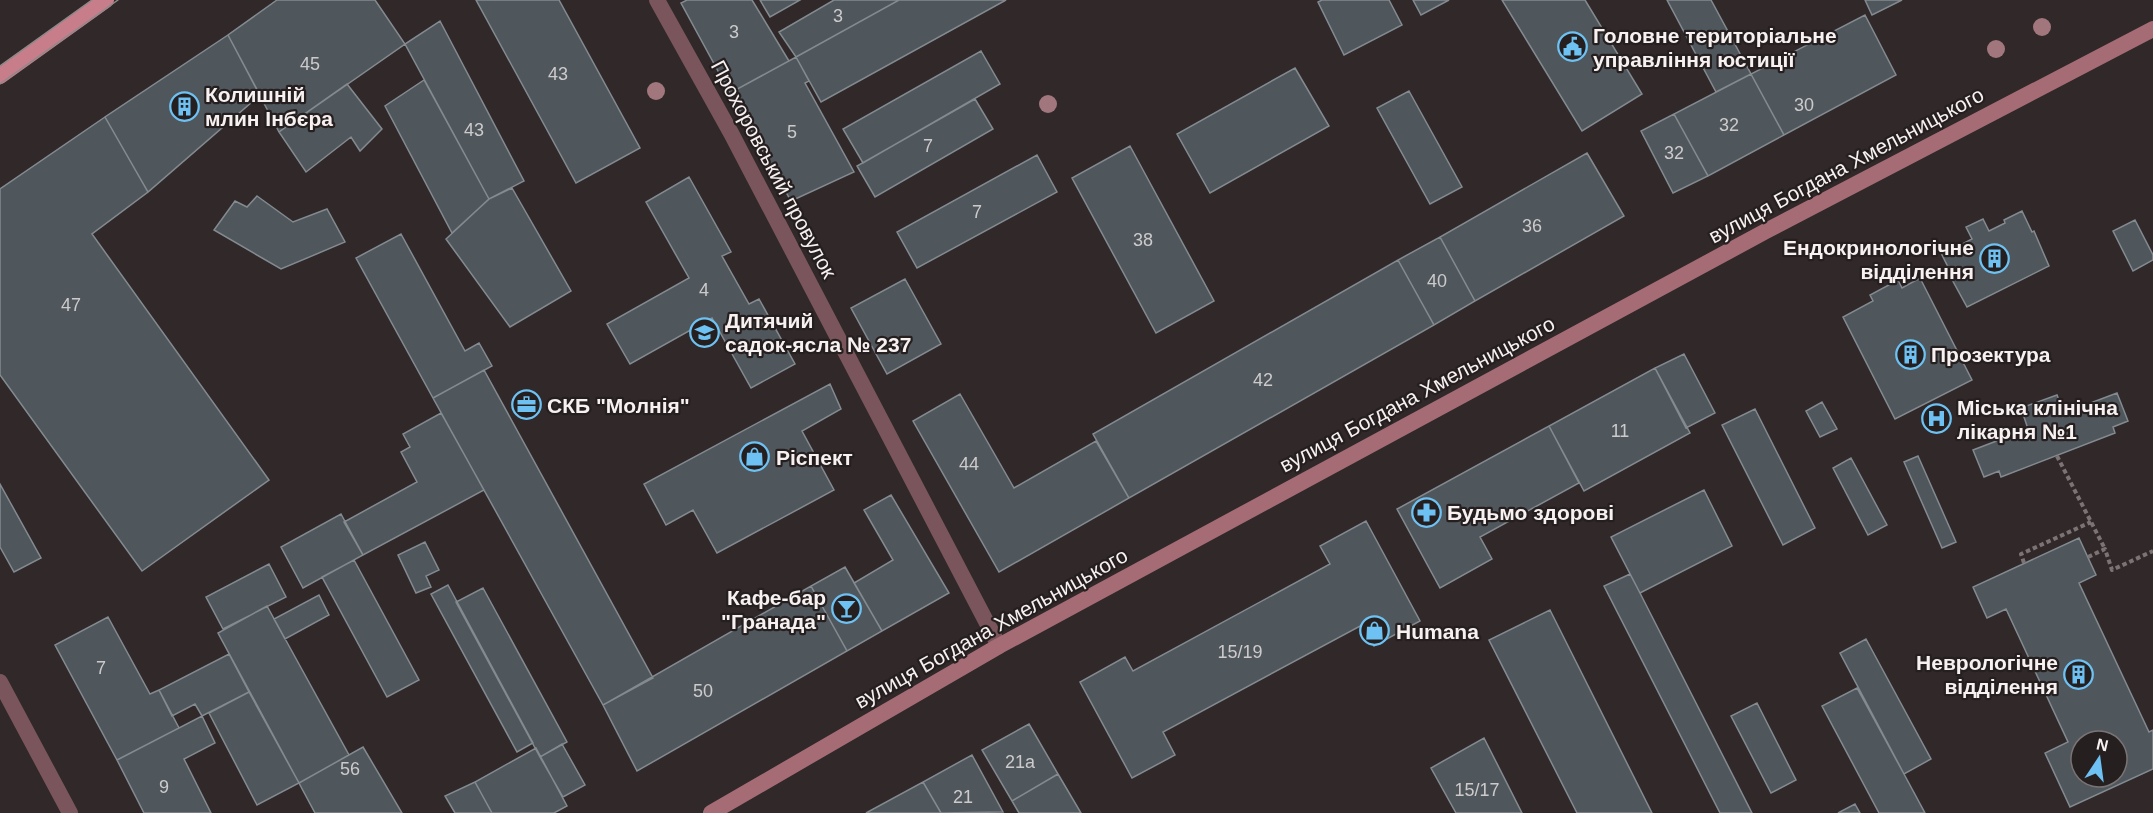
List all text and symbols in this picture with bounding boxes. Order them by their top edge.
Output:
house number: 3 [833,6,843,26]
house number: 3 [729,22,739,42]
place label: Головне територіальне управління юстиції [1593,24,1837,71]
public building icon: Головне територіальне управління юстиції [1556,31,1588,63]
house number: 45 [300,54,320,74]
street label: Прохоровський провулок [707,56,842,282]
house number: 43 [548,64,568,84]
place label: Колишній млин Інбєра [205,83,333,130]
street label: вулиця Богдана Хмельницького [1705,83,1987,247]
building icon: Колишній млин Інбєра [168,90,200,122]
house number: 30 [1794,95,1814,115]
house number: 32 [1719,115,1739,135]
house number: 43 [464,120,484,140]
house number: 5 [787,122,797,142]
house number: 7 [923,136,933,156]
house number: 32 [1664,143,1684,163]
house number: 7 [972,202,982,222]
house number: 36 [1522,216,1542,236]
house number: 38 [1133,230,1153,250]
place label: Ендокринологічне відділення [1783,236,1974,283]
building icon: Ендокринологічне відділення [1979,243,2011,275]
house number: 40 [1427,271,1447,291]
house number: 4 [699,280,709,300]
house number: 47 [61,295,81,315]
place label: Дитячий садок-ясла № 237 [725,309,911,356]
street label: вулиця Богдана Хмельницького [1276,312,1558,476]
school or university icon: Дитячий садок-ясла № 237 [688,316,720,348]
building icon: Прозектура [1894,338,1926,370]
place label: Прозектура [1931,343,2051,366]
house number: 42 [1253,370,1273,390]
office icon: СКБ "Молнія" [510,389,542,421]
place label: СКБ "Молнія" [547,394,690,417]
place label: Міська клінічна лікарня №1 [1957,396,2118,443]
hospital icon: Міська клінічна лікарня №1 [1920,403,1952,435]
house number: 11 [1611,421,1629,441]
shop icon: Ріспект [739,441,771,473]
place label: Ріспект [776,446,853,469]
house number: 44 [959,454,979,474]
pharmacy icon: Будьмо здорові [1410,496,1442,528]
place label: Будьмо здорові [1447,501,1614,524]
street label: вулиця Богдана Хмельницького [851,543,1131,713]
place label: Кафе-бар "Гранада" [721,586,826,633]
bar icon: Кафе-бар "Гранада" [831,593,863,625]
shop icon: Humana [1359,615,1391,647]
place label: Humana [1396,620,1479,643]
house number: 15/19 [1217,642,1263,662]
place label: Неврологічне відділення [1916,651,2058,698]
house number: 7 [96,658,106,678]
building icon: Неврологічне відділення [2063,658,2095,690]
house number: 50 [693,681,713,701]
north arrow [2069,729,2129,789]
text: N [2095,735,2110,754]
house number: 21а [1005,752,1036,772]
house number: 56 [340,759,360,779]
house number: 9 [159,777,169,797]
house number: 15/17 [1454,780,1500,800]
house number: 21 [953,787,973,807]

